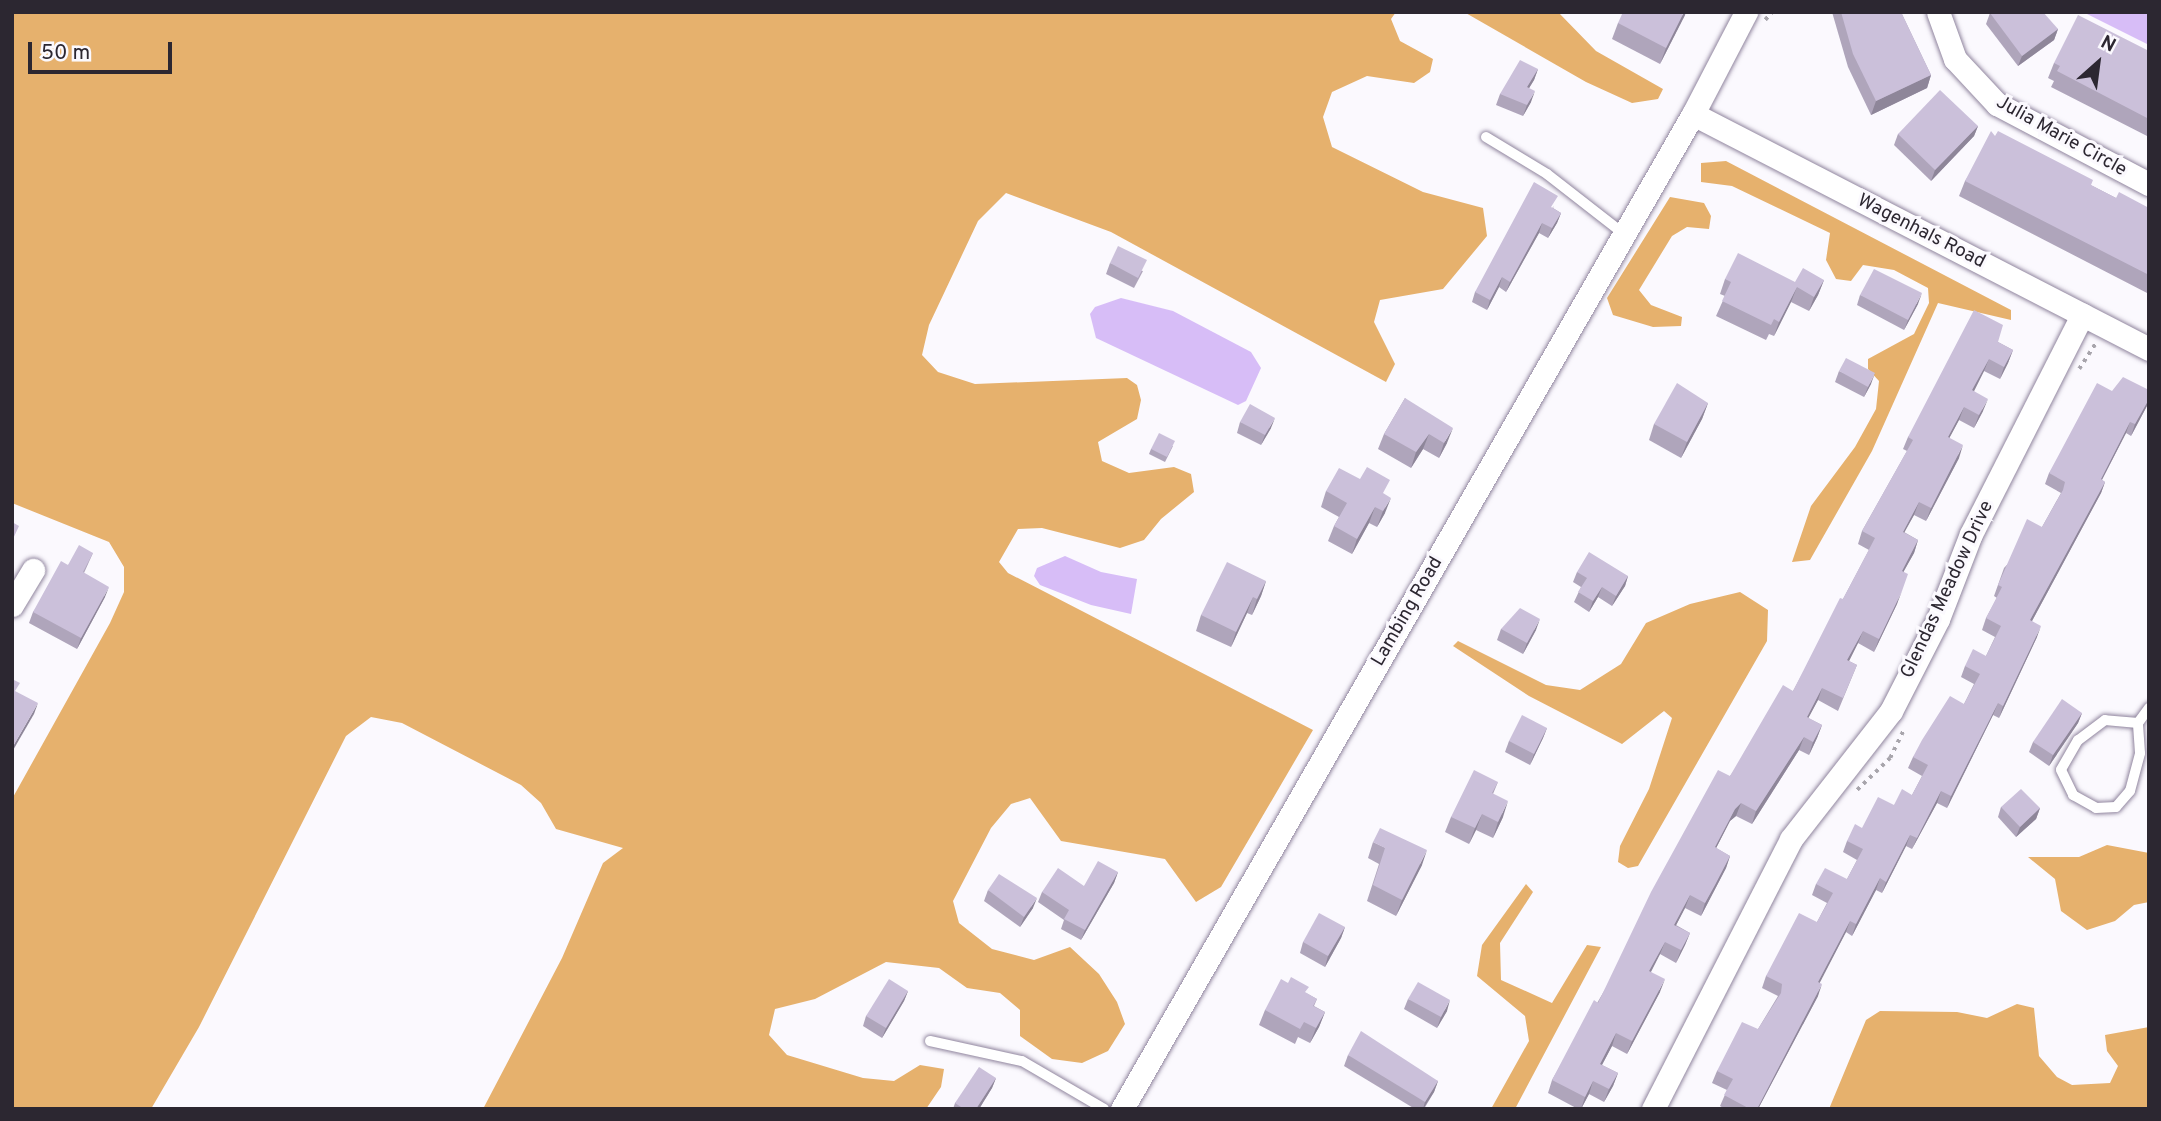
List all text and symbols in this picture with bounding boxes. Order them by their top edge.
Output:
scale bar [32,28,175,72]
north arrow [2063,28,2133,98]
text: N [2096,31,2120,58]
text: 50 m [41,40,90,67]
street label: Julia Marie Circle [1992,92,2130,182]
street label: Wagenhals Road [1853,190,1989,274]
street label: Glendas Meadow Drive [1897,498,1999,682]
street label: Lambing Road [1367,553,1449,671]

